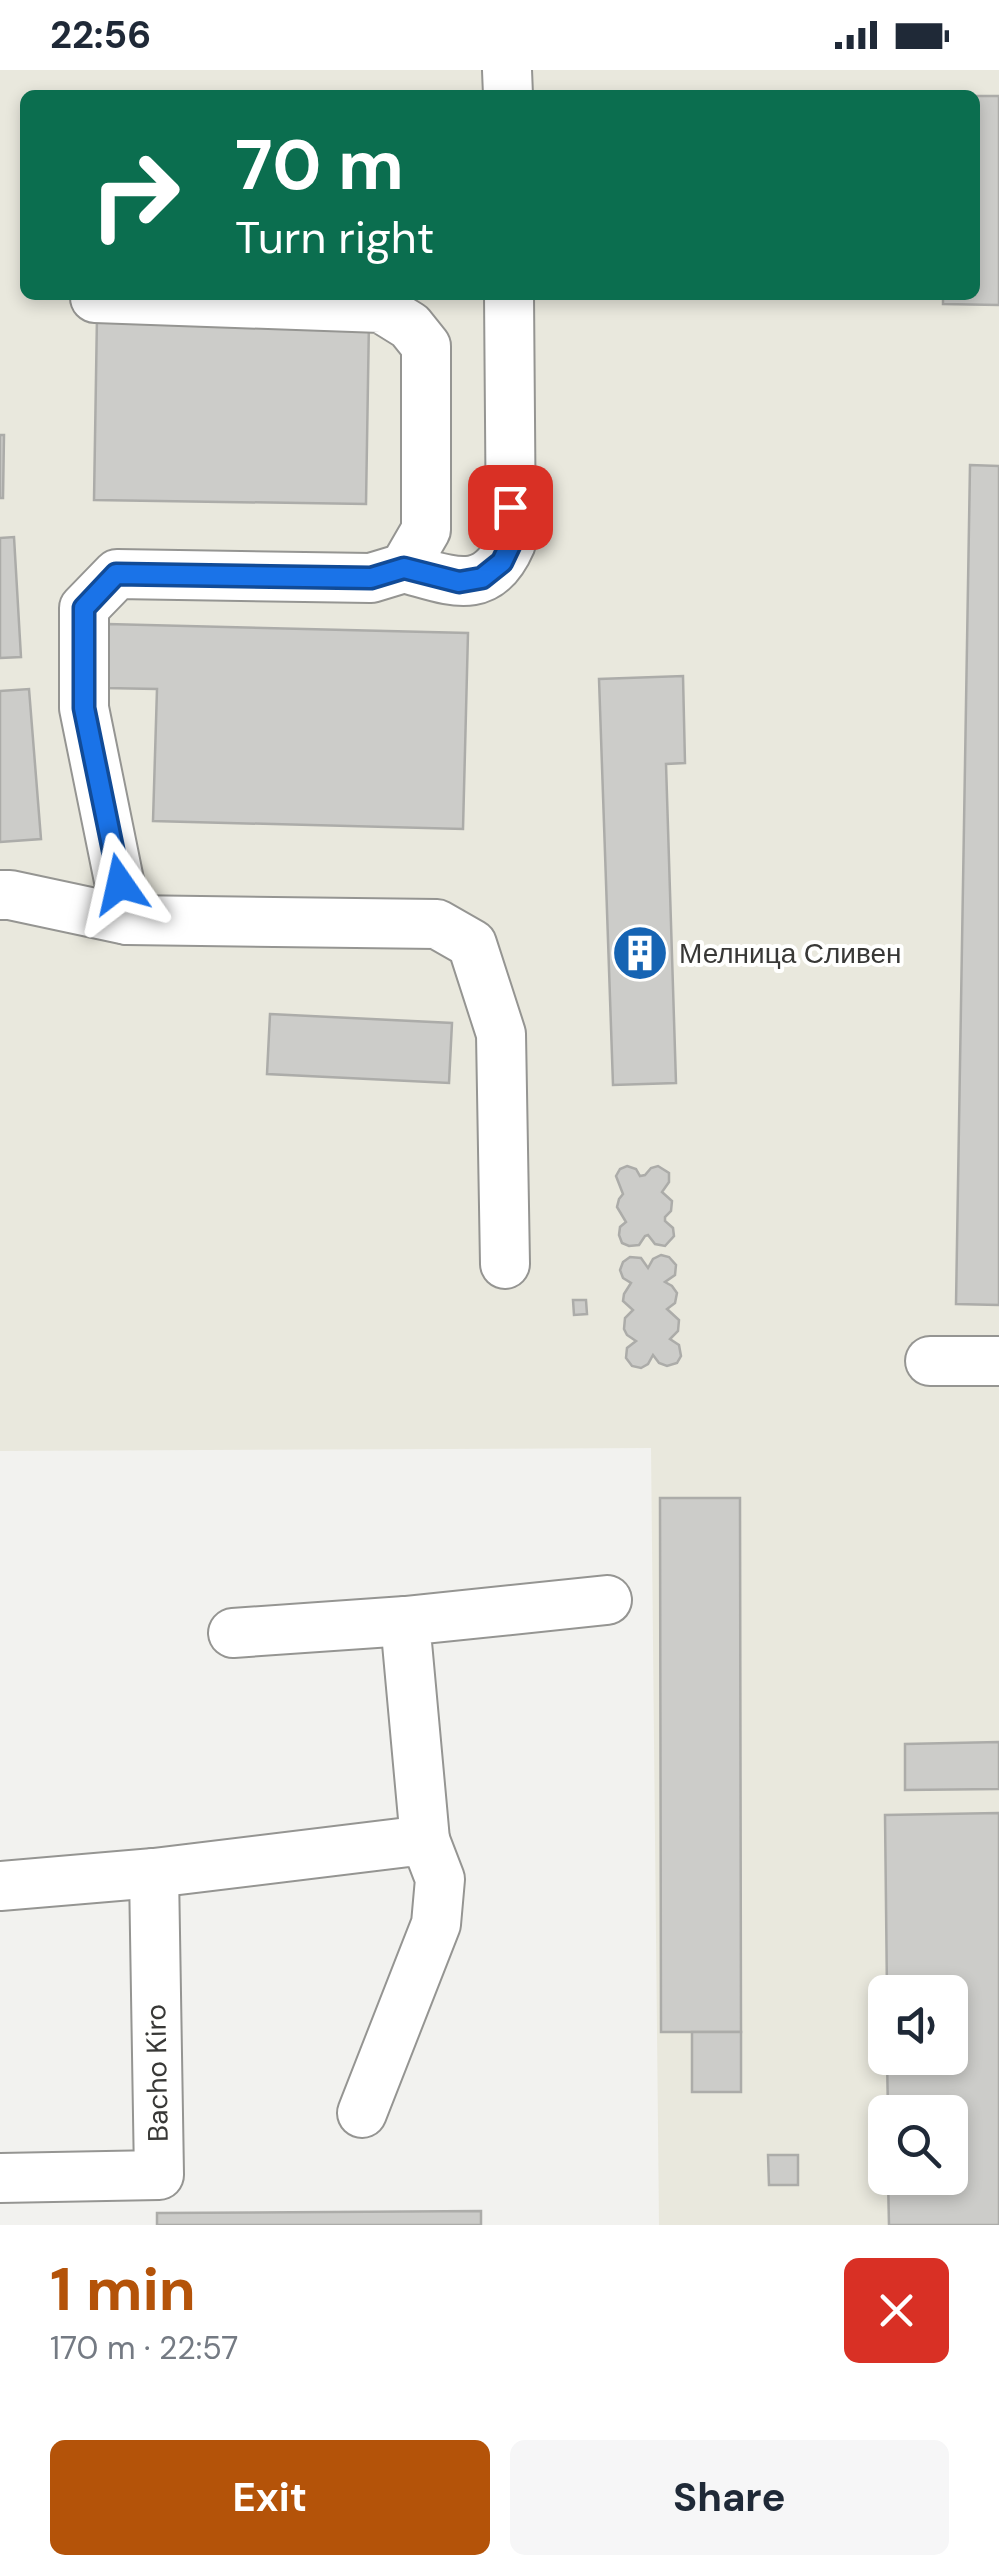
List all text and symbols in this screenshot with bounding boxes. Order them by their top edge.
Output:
text: 22:56 [50,10,151,60]
text: 70 m [235,120,404,211]
icon: right [70,130,200,260]
text: Turn right [235,208,434,267]
pin [468,465,553,550]
icon: arrive [483,480,538,535]
position arrow [68,832,172,936]
building icon: Мелница Сливен [610,923,670,983]
place label: Мелница Сливен [679,935,902,972]
map controls [868,1975,968,2195]
button: sound [868,1975,968,2075]
street label: Bacho Kiro [137,2004,177,2142]
button: search [868,2095,968,2195]
text: 1 min [50,2250,196,2329]
button: close [844,2258,949,2363]
text: 170 m · 22:57 [50,2327,238,2369]
button: Exit [50,2440,490,2555]
button: Share [510,2440,949,2555]

